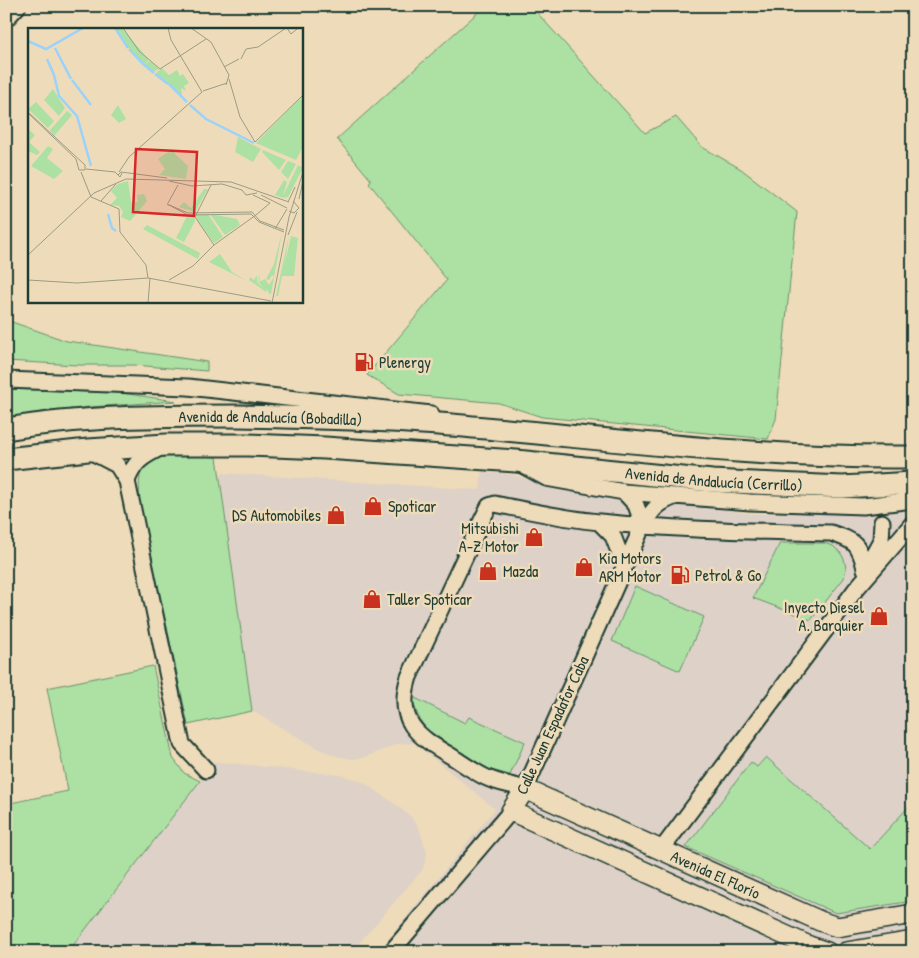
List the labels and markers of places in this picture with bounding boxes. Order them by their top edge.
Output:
fuel station icon: Plenergy [353,351,375,373]
place label: Plenergy [379,351,431,373]
shop icon: Spoticar [362,495,384,517]
place label: Spoticar [388,495,436,517]
place label: DS Automobiles [232,504,321,526]
shop icon: DS Automobiles [325,504,347,526]
place label: Mitsubishi A-Z Motor [459,517,519,557]
shop icon: Mitsubishi A-Z Motor [523,526,545,548]
place label: Kia Motors ARM Motor [599,547,661,587]
shop icon: Kia Motors ARM Motor [573,556,595,578]
shop icon: Mazda [477,560,499,582]
place label: Mazda [503,560,538,582]
fuel station icon: Petrol & Go [669,564,691,586]
place label: Petrol & Go [695,564,762,586]
shop icon: Taller Spoticar [361,588,383,610]
place label: Taller Spoticar [387,588,472,610]
place label: Inyecto Diesel A. Barquier [784,596,865,636]
shop icon: Inyecto Diesel A. Barquier [868,605,890,627]

